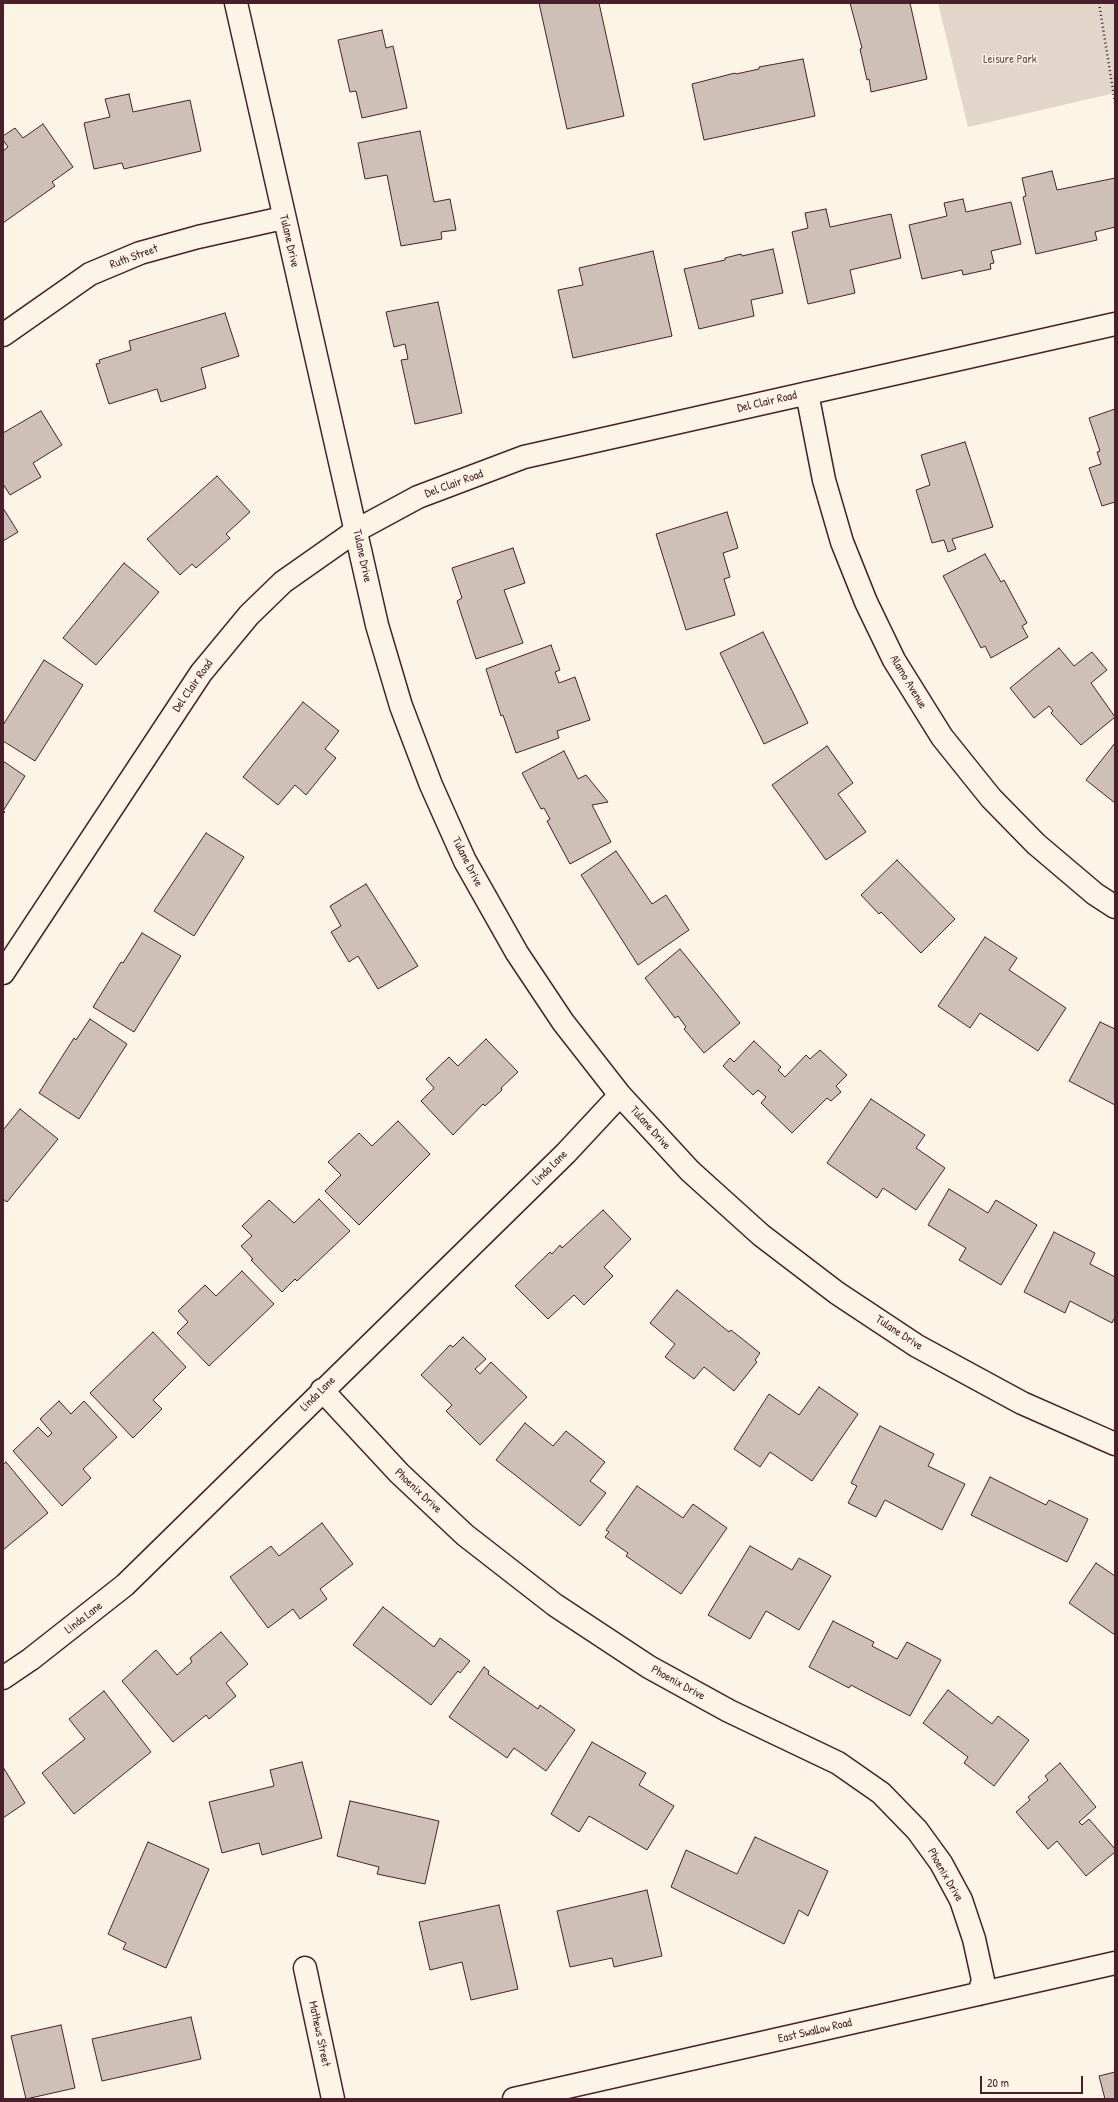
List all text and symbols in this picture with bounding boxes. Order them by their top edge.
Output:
park label: Leisure Park [983,53,1037,67]
street label: Tulane Drive [276,213,302,269]
street label: Ruth Street [108,242,160,272]
street label: Del Clair Road [736,388,798,416]
street label: Del Clair Road [423,467,485,501]
street label: Tulane Drive [349,528,375,584]
street label: Alamo Avenue [886,653,930,711]
street label: Del Clair Road [170,657,216,715]
street label: Tulane Drive [448,835,486,889]
street label: Tulane Drive [627,1103,673,1153]
street label: Linda Lane [529,1147,571,1189]
street label: Tulane Drive [872,1312,926,1354]
street label: Linda Lane [297,1373,339,1415]
street label: Phoenix Drive [391,1466,445,1516]
street label: Linda Lane [62,1599,106,1637]
street label: Phoenix Drive [649,1662,707,1704]
street label: Phoenix Drive [924,1846,966,1904]
street label: Mathews Street [305,2000,333,2068]
street label: East Swallow Road [777,2016,853,2046]
scale bar [982,2068,1085,2094]
text: 20 m [987,2074,1009,2091]

